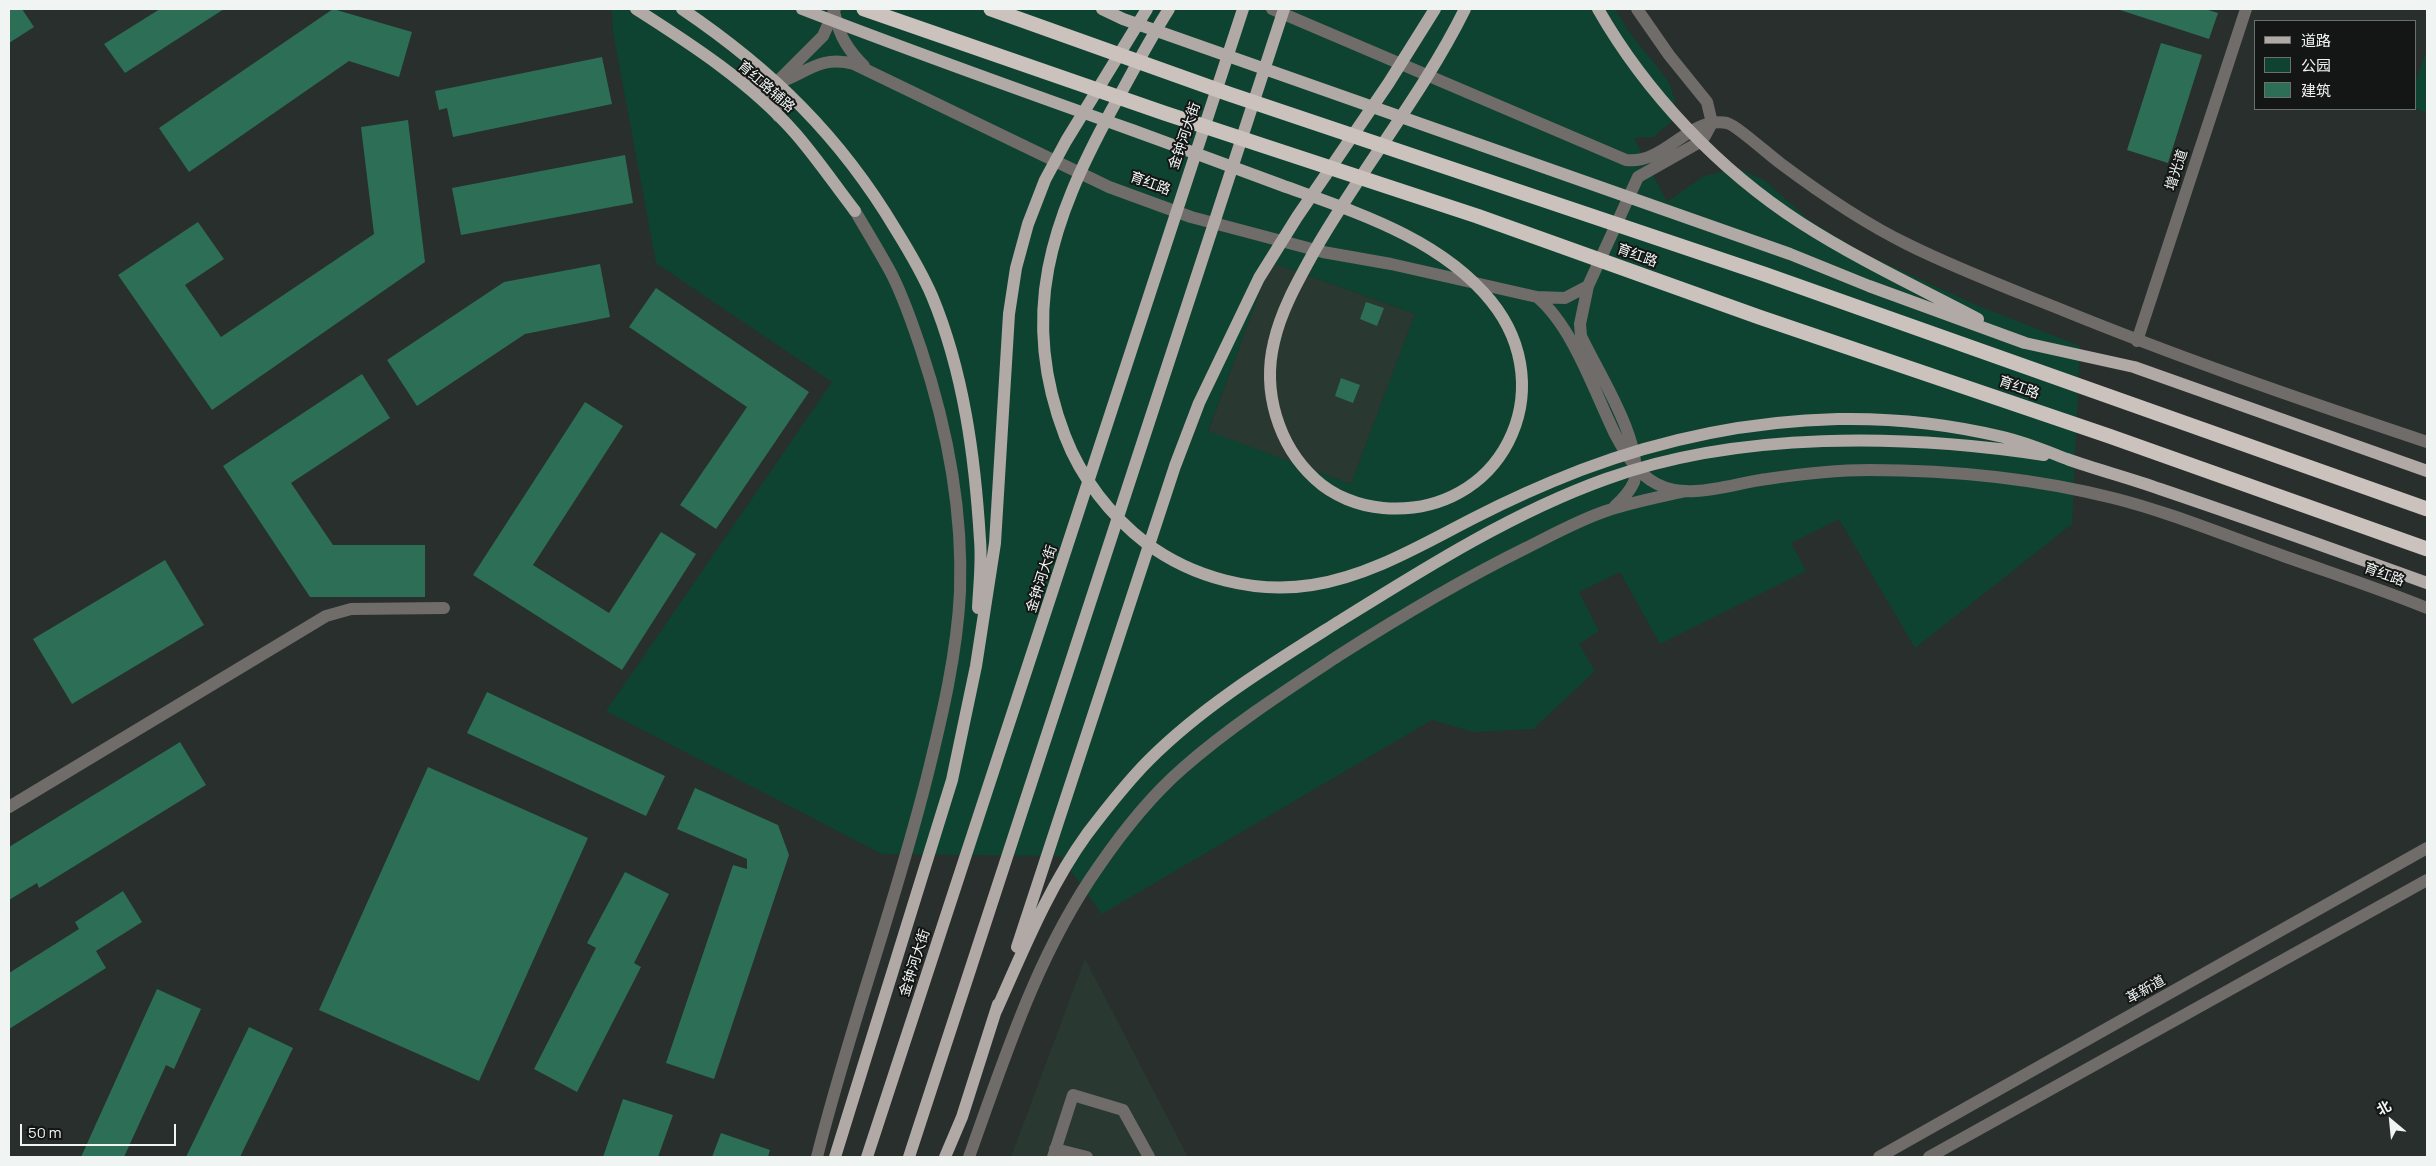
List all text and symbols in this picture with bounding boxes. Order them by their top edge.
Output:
legend [2254,20,2416,110]
text: 道路 [2301,30,2331,51]
text: 公园 [2301,55,2331,76]
street label: 育红路辅路 [734,58,798,116]
text: 建筑 [2301,80,2331,101]
street label: 金钟河大街 [1166,100,1204,172]
street label: 增光道 [2163,147,2191,193]
street label: 育红路 [1127,169,1173,199]
street label: 育红路 [1614,241,1660,271]
street label: 育红路 [1996,373,2042,403]
street label: 金钟河大街 [1023,543,1061,615]
street label: 育红路 [2361,560,2407,590]
street label: 金钟河大街 [896,927,934,999]
street label: 革新道 [2124,972,2168,1008]
north arrow [2366,1096,2416,1146]
text: 北 [2373,1096,2394,1119]
scale bar [22,1114,179,1146]
text: 50 m [28,1122,62,1143]

